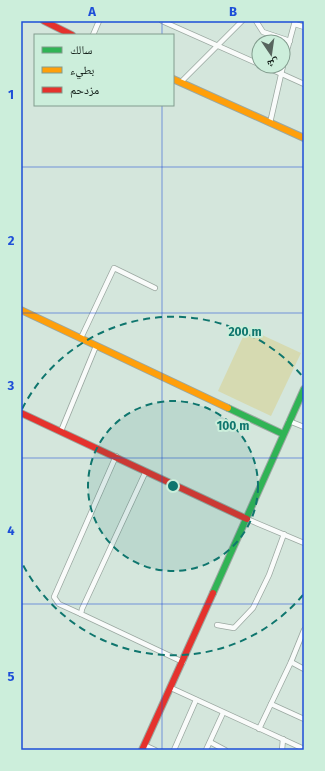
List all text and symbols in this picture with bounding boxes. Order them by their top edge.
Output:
text: A [87,4,96,19]
text: B [229,4,237,19]
legend [34,34,174,106]
north arrow [251,34,291,74]
text: سالك [70,43,92,57]
text: ش [265,55,280,71]
text: بطيء [70,63,94,80]
text: مزدحم [70,83,99,98]
text: 1 [8,87,14,102]
text: 2 [8,233,15,248]
text: 200 m [228,325,262,339]
text: 3 [7,378,15,393]
text: 100 m [217,419,249,433]
centre of rings [166,479,180,493]
text: 4 [7,523,15,538]
text: 5 [8,669,15,684]

